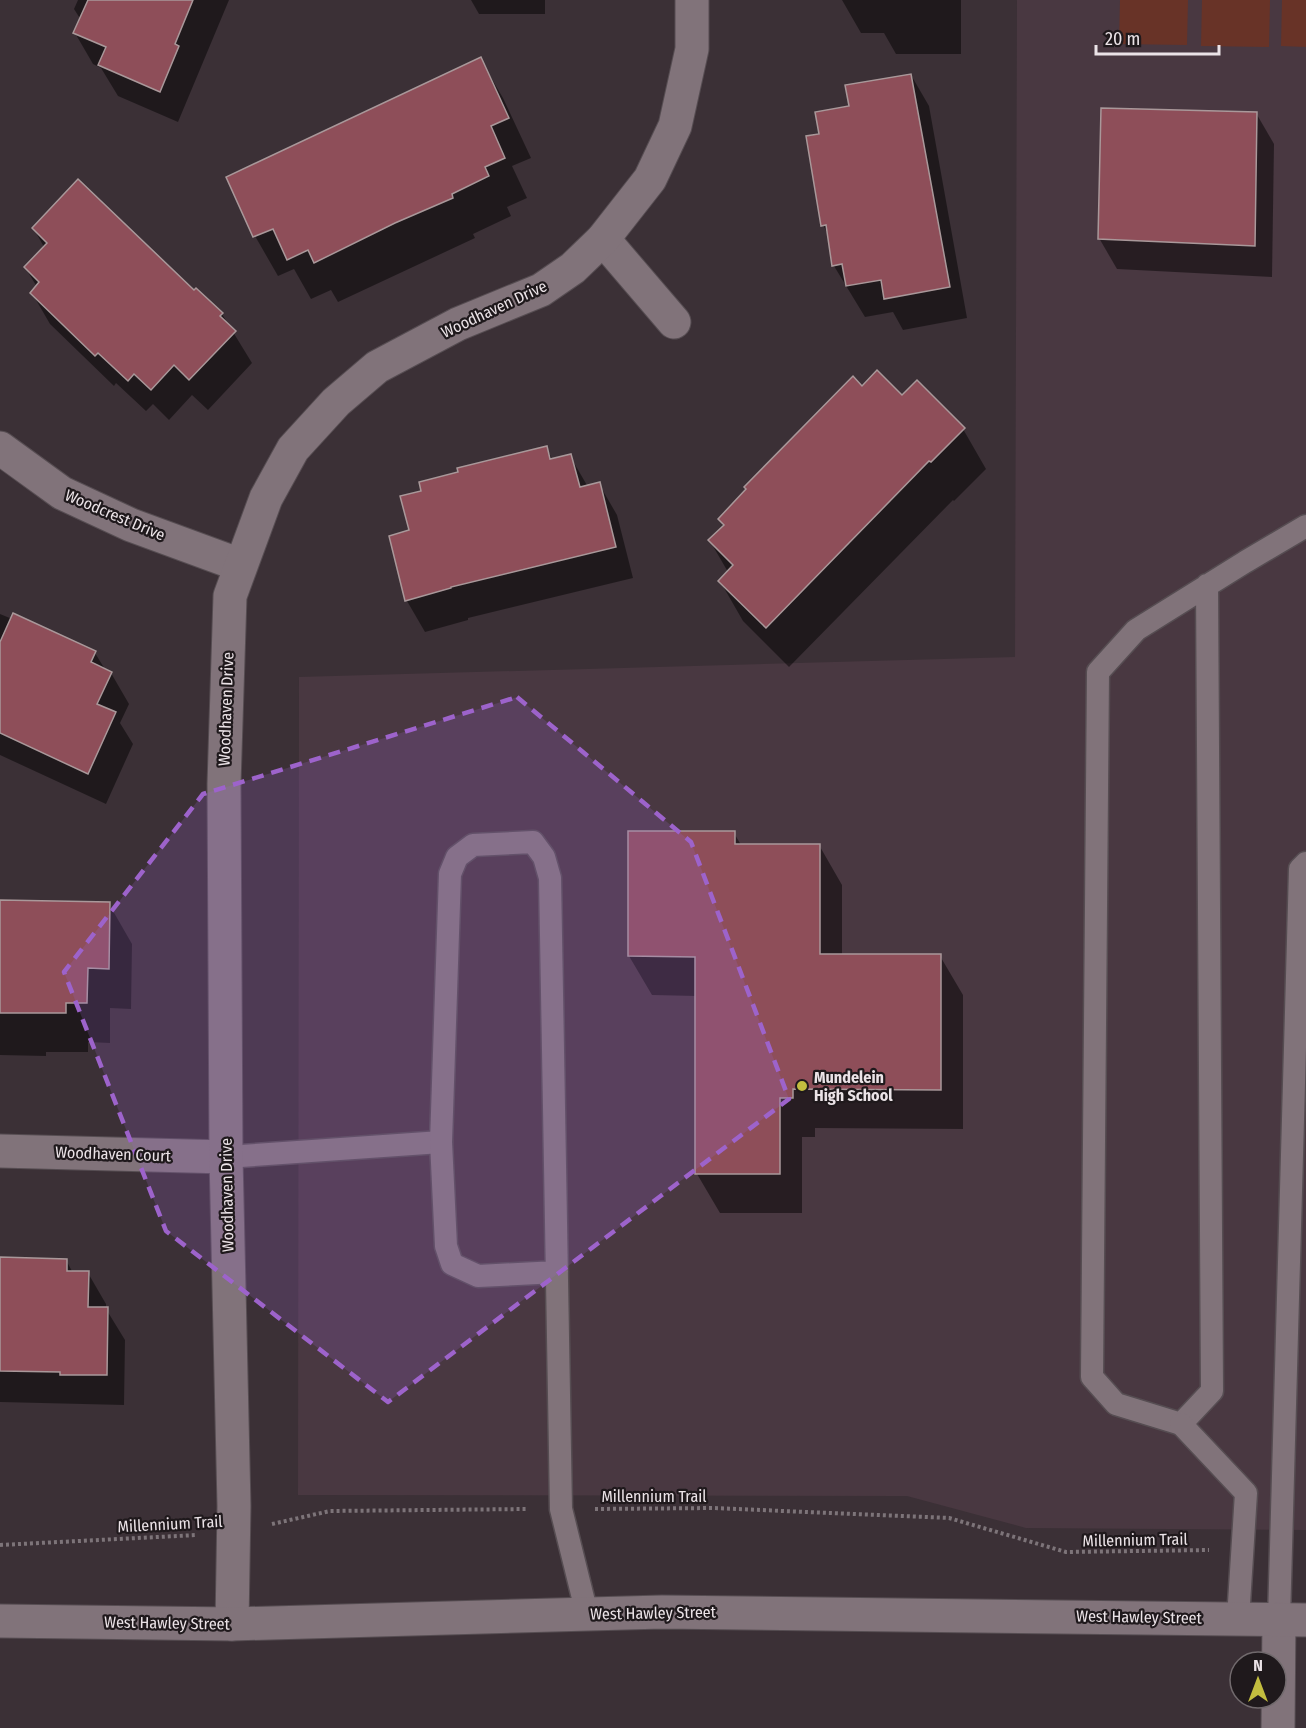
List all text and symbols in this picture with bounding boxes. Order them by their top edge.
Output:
scale bar [1096,18,1219,56]
text: 20 m [1105,28,1140,50]
street label: Woodhaven Drive [438,276,550,342]
street label: Woodcrest Drive [62,485,168,545]
street label: Woodhaven Drive [215,651,237,766]
place label: Mundelein High School [814,1068,893,1105]
marker: Mundelein High School [795,1079,809,1093]
street label: Woodhaven Drive [217,1138,237,1252]
street label: Woodhaven Court [55,1142,172,1166]
street label: Millennium Trail [601,1487,707,1506]
street label: Millennium Trail [117,1512,223,1536]
street label: Millennium Trail [1082,1530,1188,1550]
street label: West Hawley Street [590,1602,717,1624]
street label: West Hawley Street [1076,1606,1203,1628]
street label: West Hawley Street [104,1612,231,1634]
north arrow [1228,1650,1288,1710]
text: N [1253,1656,1263,1675]

